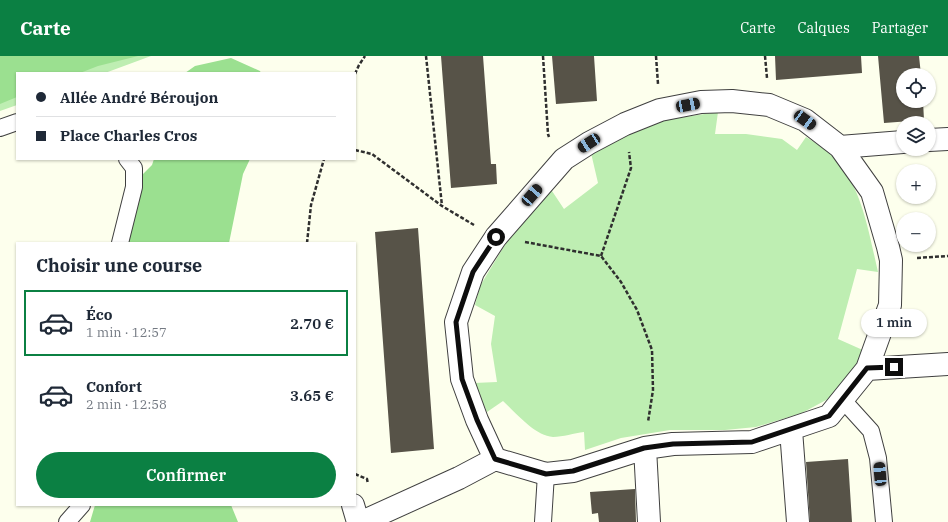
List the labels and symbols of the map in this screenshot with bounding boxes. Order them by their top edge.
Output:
car [675,97,701,113]
car [792,108,818,132]
car [576,131,602,155]
car [520,182,544,208]
route start [487,228,505,246]
callout: 1 min [861,309,927,337]
route end [885,358,903,376]
car [873,462,887,486]

